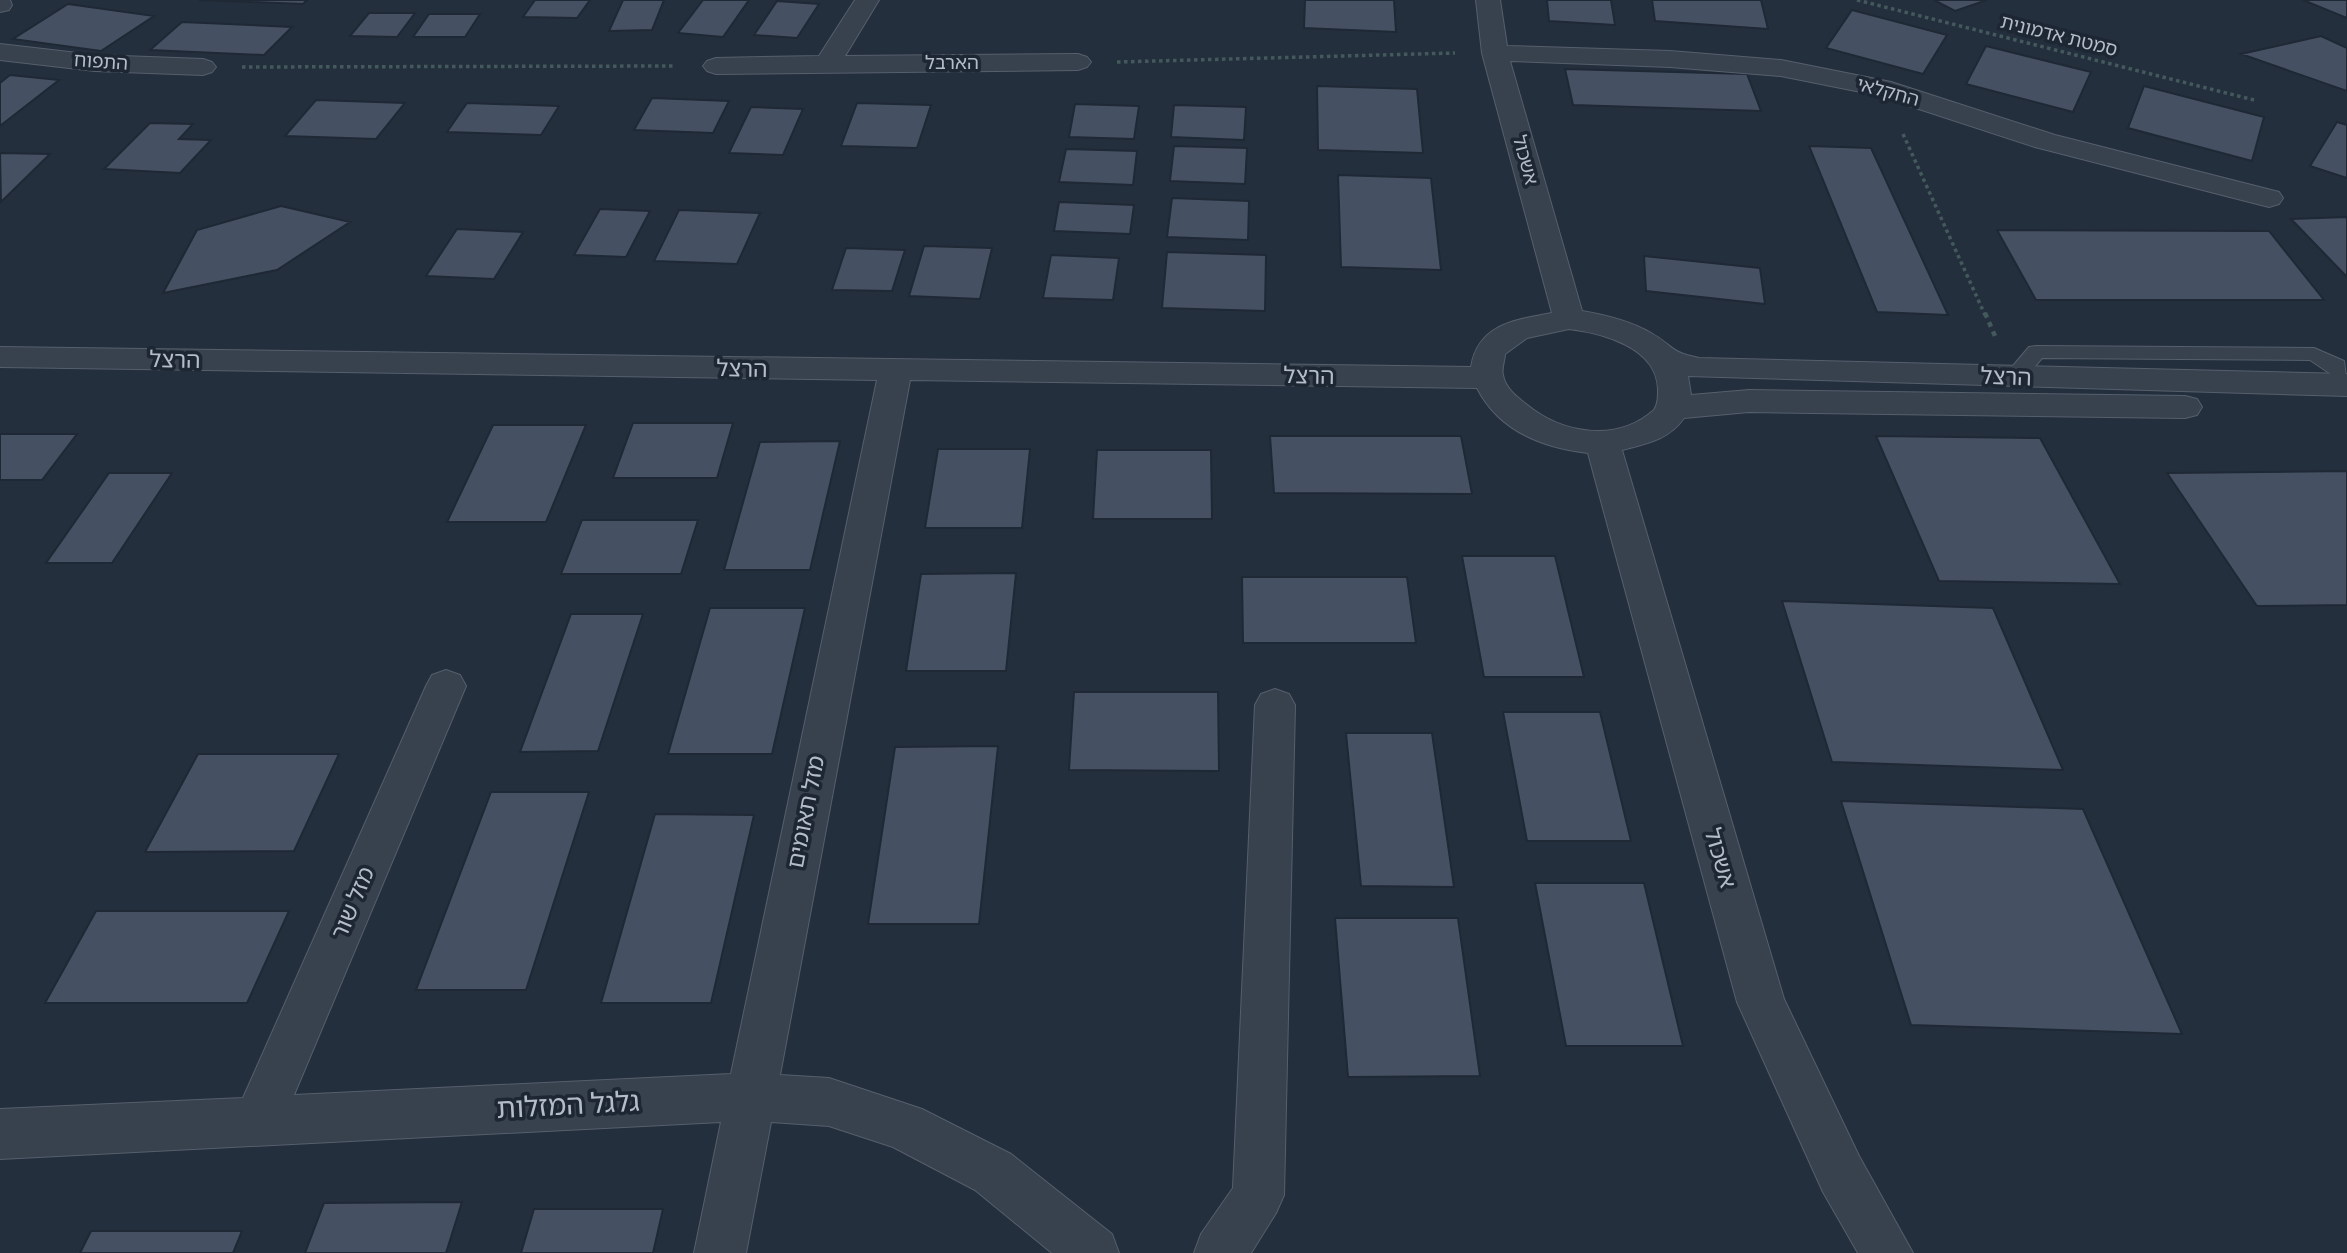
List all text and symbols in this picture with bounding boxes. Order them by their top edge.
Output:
street label: סמטת אדמונית [1998,11,2120,61]
street label: התפוח [73,49,129,75]
street label: הארבל [925,52,979,74]
street label: החקלאי [1854,73,1922,111]
street label: אשכול [1508,133,1542,187]
street label: הרצל [149,346,201,374]
street label: הרצל [716,355,768,383]
street label: הרצל [1283,362,1335,390]
street label: הרצל [1980,363,2032,391]
street label: מזל תאומים [782,753,830,871]
street label: אשכול [1699,825,1741,891]
street label: מזל שור [326,863,380,943]
street label: גלגל המזלות [496,1085,640,1125]

